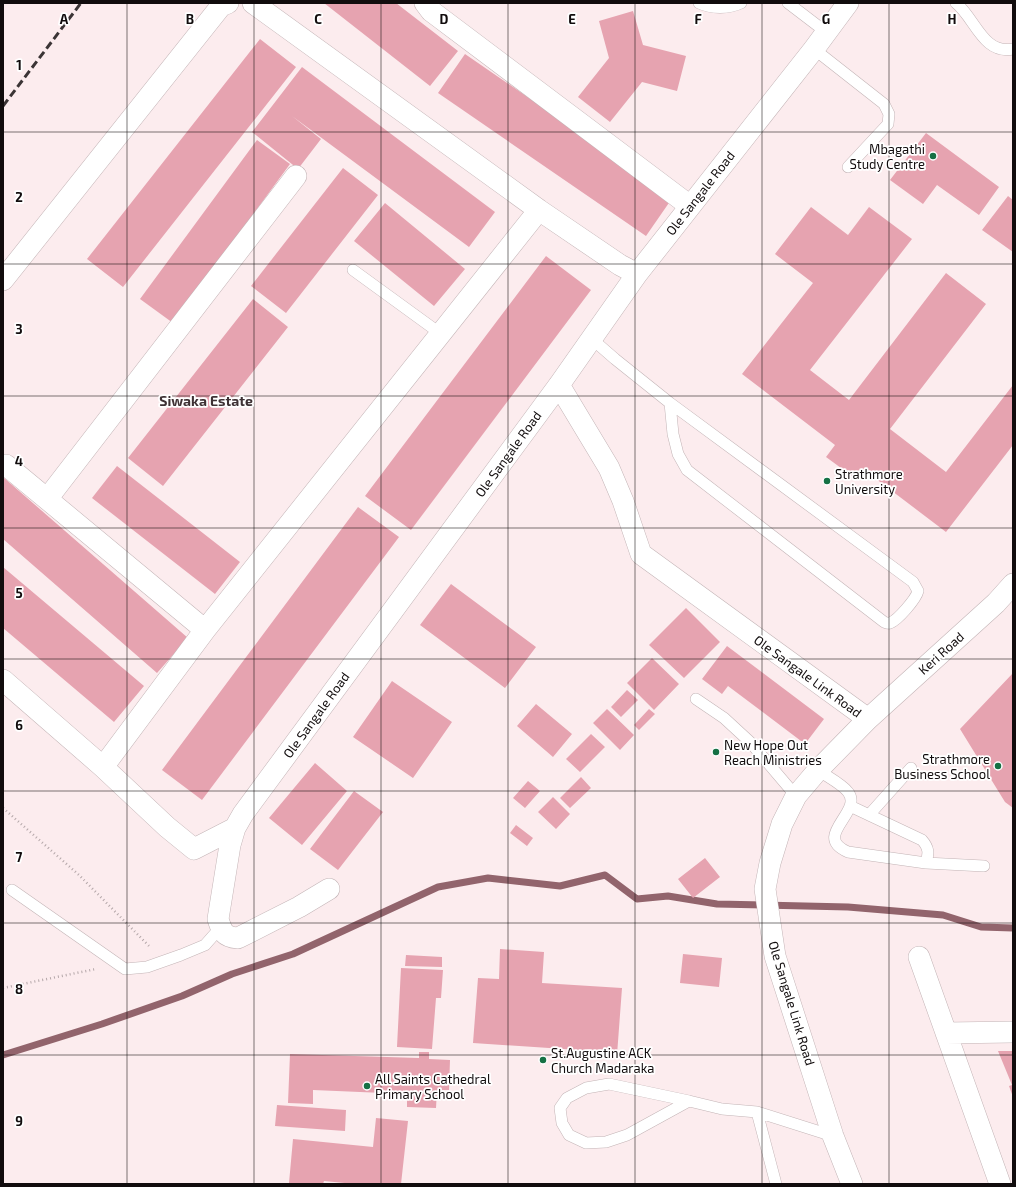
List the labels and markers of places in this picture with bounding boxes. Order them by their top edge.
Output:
place label: Mbagathi Study Centre [850,141,925,172]
marker: Mbagathi Study Centre [928,151,938,161]
place label: Strathmore University [835,466,903,497]
marker: Strathmore University [822,476,832,486]
place label: New Hope Out Reach Ministries [724,737,822,768]
marker: New Hope Out Reach Ministries [711,747,721,757]
place label: Strathmore Business School [894,751,990,782]
marker: Strathmore Business School [993,761,1003,771]
place label: St.Augustine ACK Church Madaraka [551,1045,654,1076]
marker: St.Augustine ACK Church Madaraka [538,1055,548,1065]
place label: All Saints Cathedral Primary School [375,1071,491,1102]
marker: All Saints Cathedral Primary School [362,1081,372,1091]

